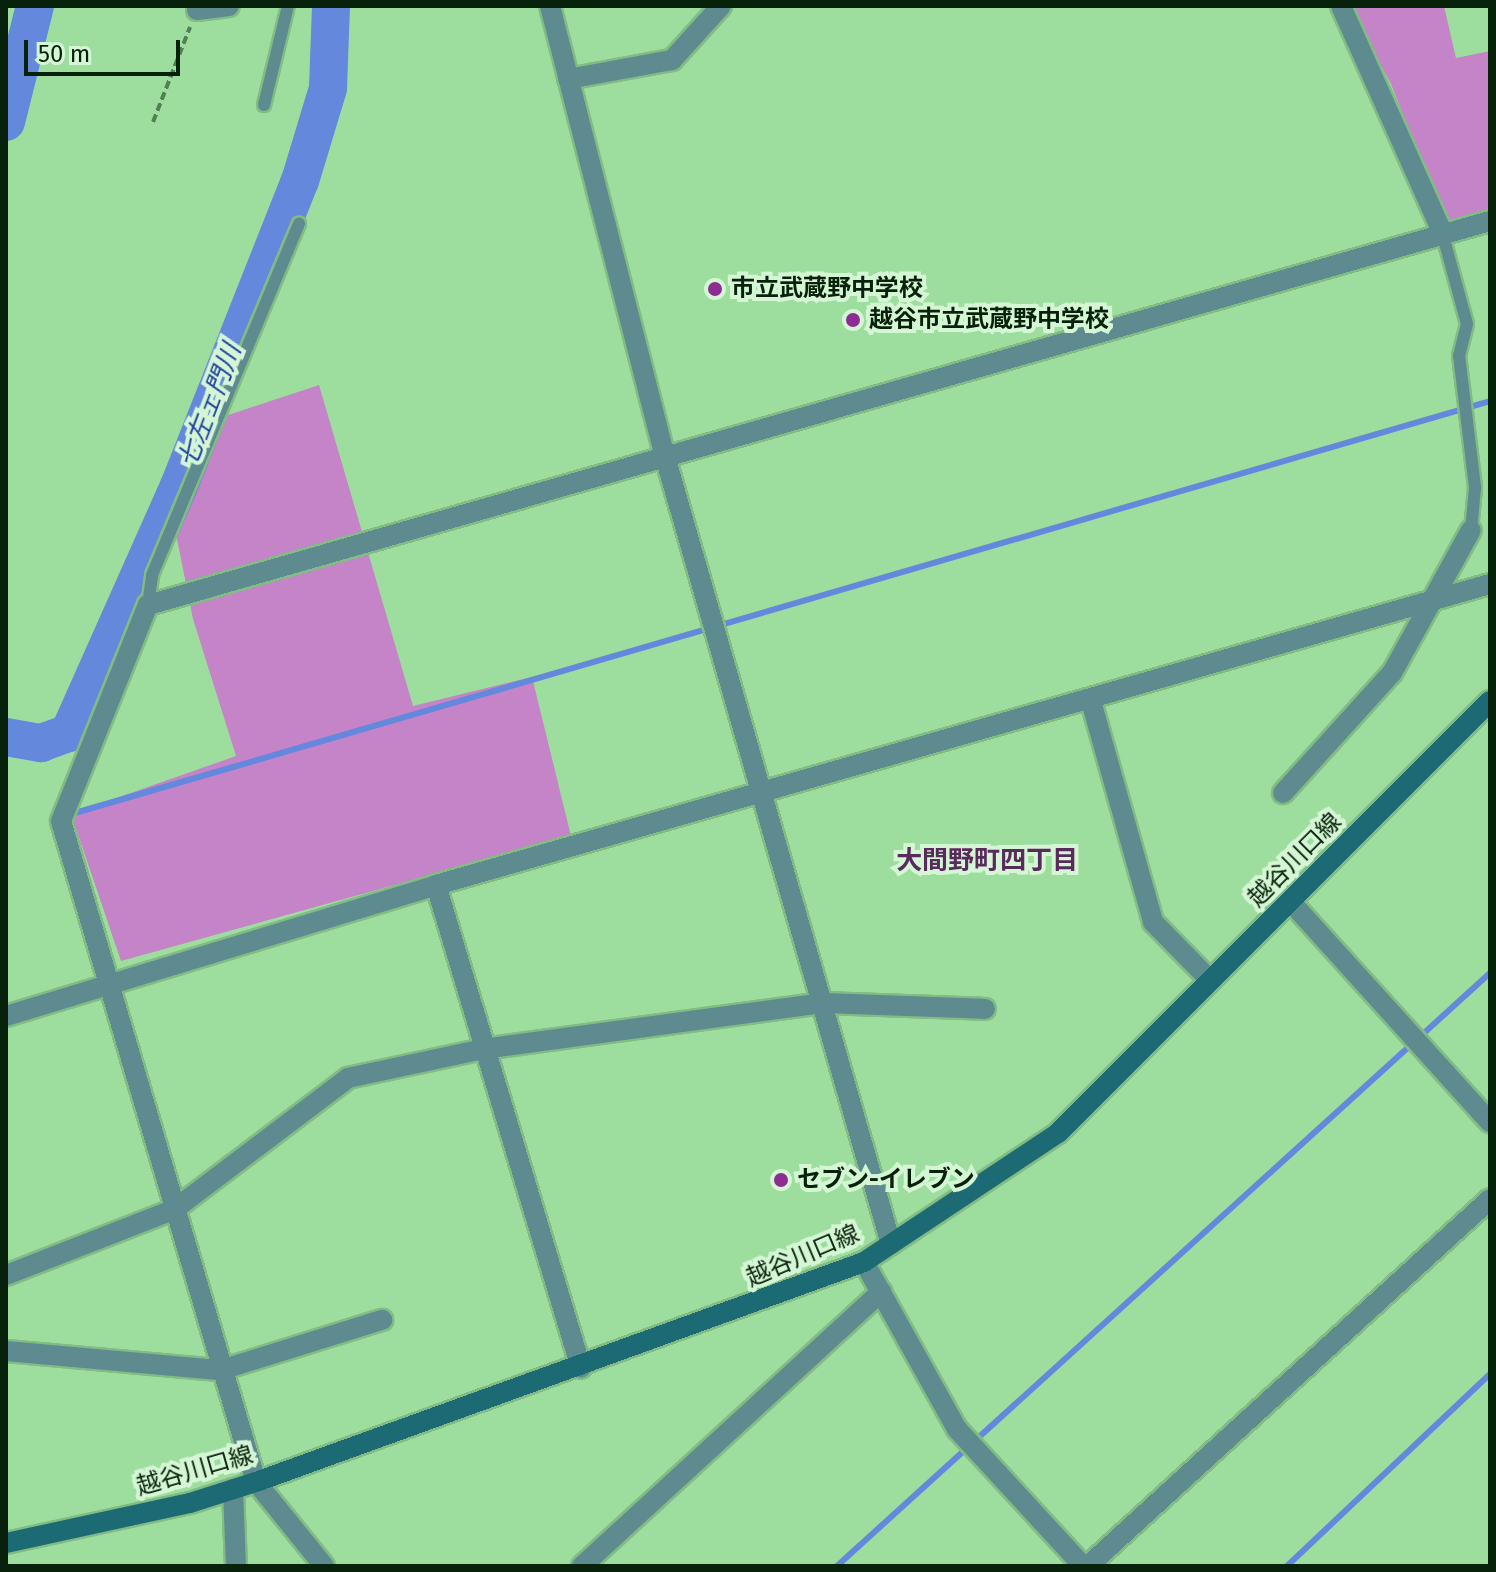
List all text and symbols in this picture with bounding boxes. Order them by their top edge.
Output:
scale bar [28,24,184,74]
text: 50 m [38,40,90,68]
place label: 市立武蔵野中学校 [731,275,923,303]
marker: 市立武蔵野中学校 [706,280,724,298]
place label: 越谷市立武蔵野中学校 [869,306,1109,334]
marker: 越谷市立武蔵野中学校 [844,311,862,329]
water label: 七左ェ門川 [172,340,248,472]
street label: 越谷川口線 [1242,807,1348,913]
district label: 大間野町四丁目 [896,845,1078,877]
place label: セブン-イレブン [797,1166,975,1194]
marker: セブン-イレブン [772,1171,790,1189]
street label: 越谷川口線 [742,1219,864,1293]
street label: 越谷川口線 [133,1441,257,1501]

